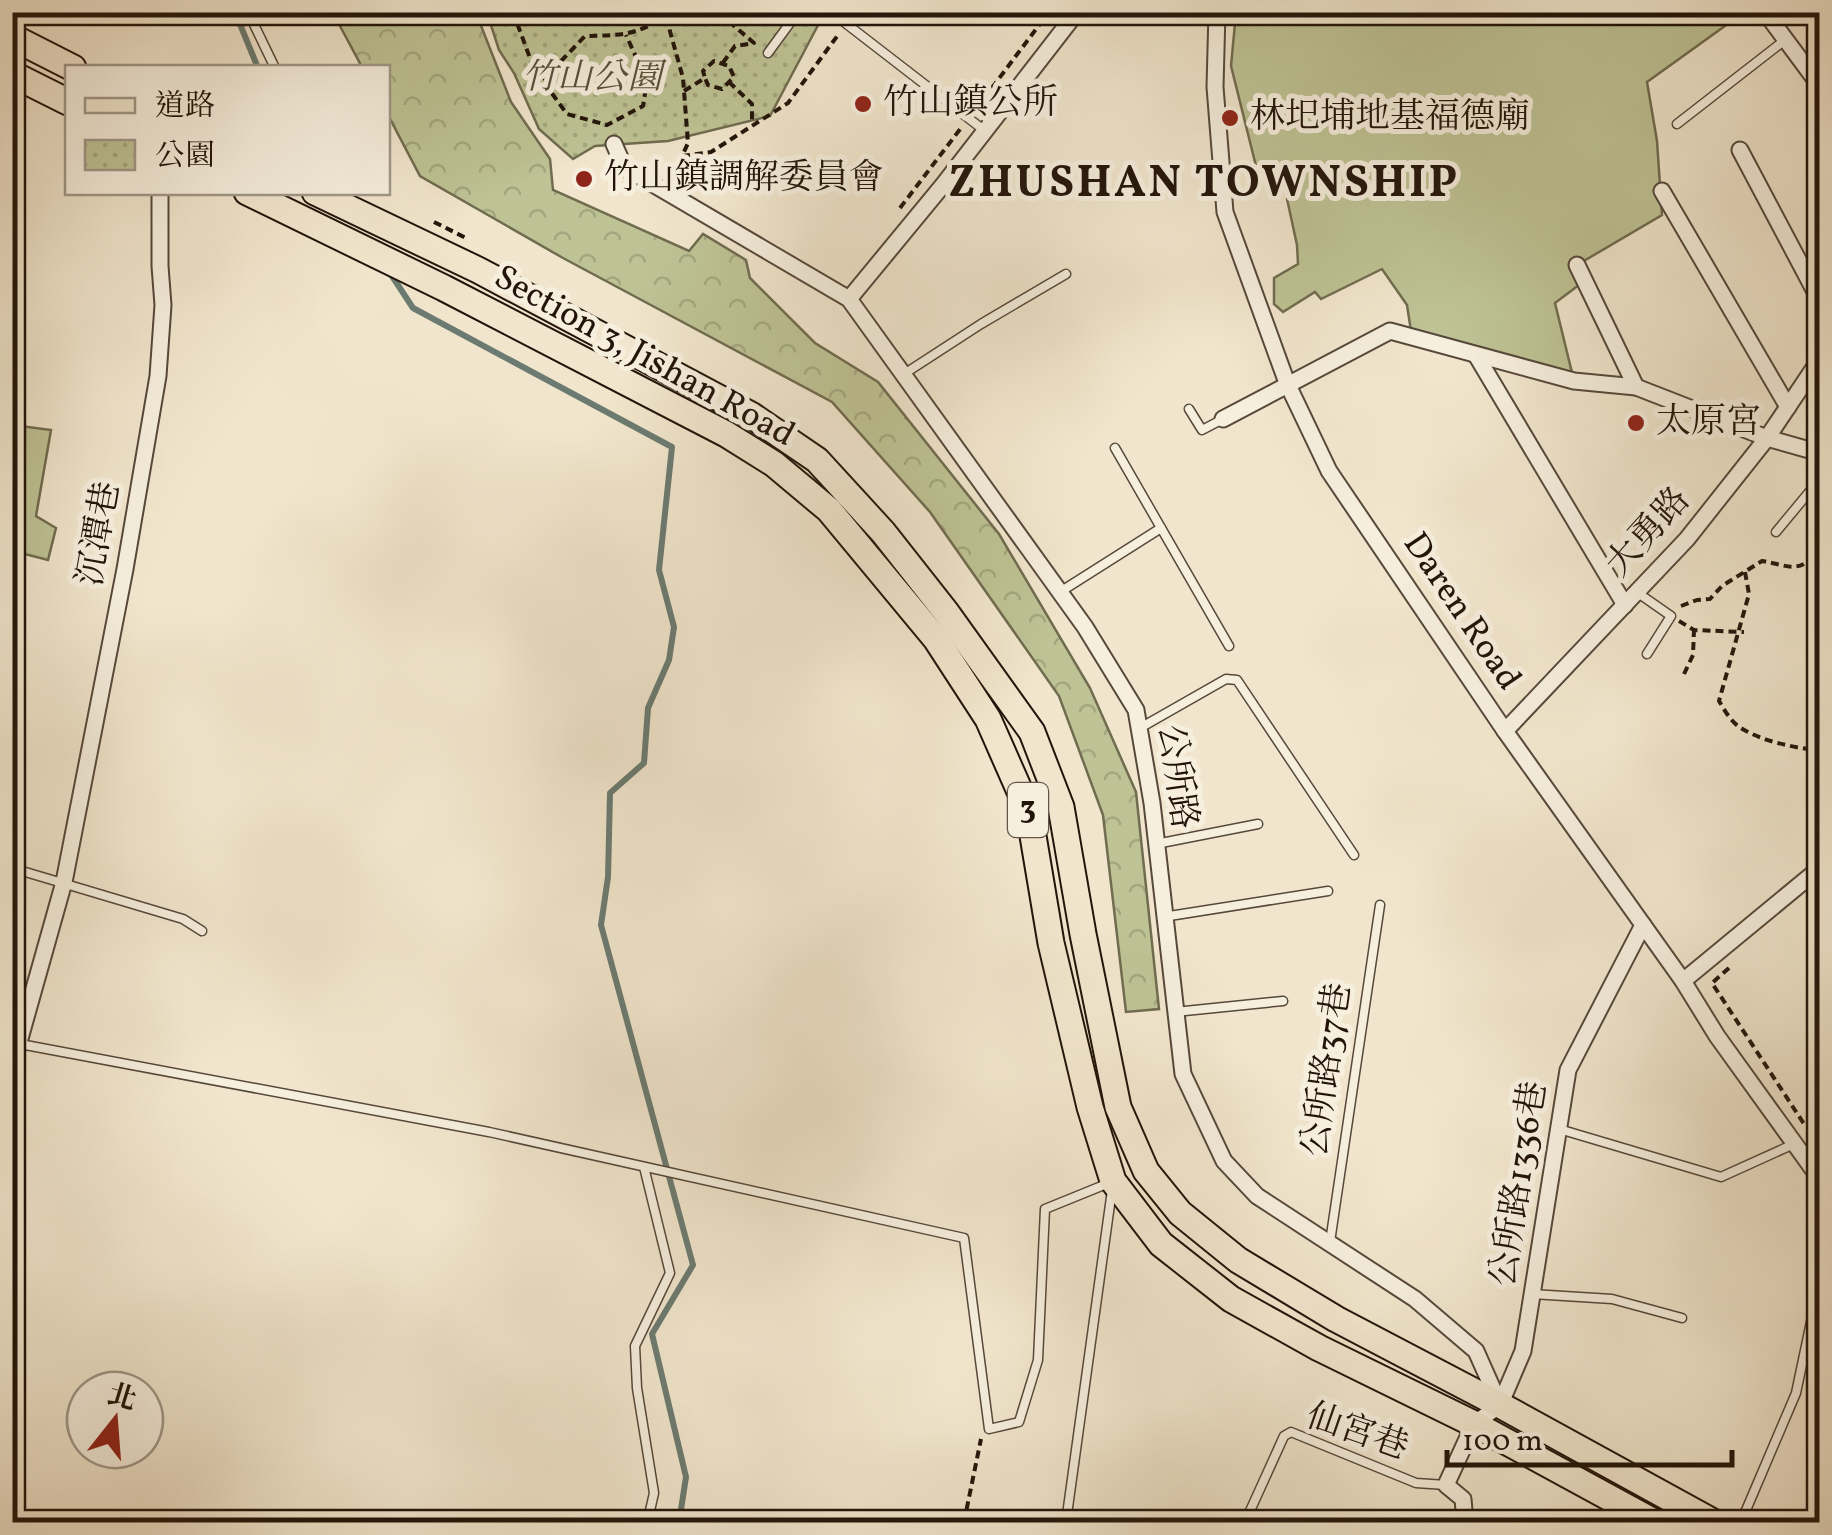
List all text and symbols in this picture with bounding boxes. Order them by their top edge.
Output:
park label: 竹山公園 [522,55,667,103]
legend [65,65,390,195]
place label: 竹山鎮公所 [883,80,1058,128]
text: 道路 [155,86,215,128]
marker: 竹山鎮公所 [852,93,874,115]
place label: 林圯埔地基福德廟 [1250,94,1530,142]
marker: 林圯埔地基福德廟 [1219,107,1241,129]
text: 公園 [155,136,215,178]
district label: ZHUSHAN TOWNSHIP [948,153,1460,216]
place label: 竹山鎮調解委員會 [604,155,884,203]
marker: 竹山鎮調解委員會 [573,168,595,190]
street label: Section 3, Jishan Road [485,254,803,460]
place label: 太原宮 [1656,399,1761,447]
marker: 太原宮 [1625,412,1647,434]
street label: 沉潭巷 [67,478,133,590]
street label: 大勇路 [1596,478,1702,588]
street label: Daren Road [1390,523,1532,701]
street label: 公所路 [1145,722,1207,832]
road number: 3 [1008,783,1048,837]
street label: 公所路37巷 [1292,980,1364,1160]
street label: 公所路1336巷 [1480,1078,1560,1290]
north arrow [65,1370,165,1470]
text: 北 [102,1376,141,1421]
street label: 仙宮巷 [1300,1393,1414,1473]
scale bar [1447,1405,1732,1467]
text: 100 m [1462,1421,1543,1463]

